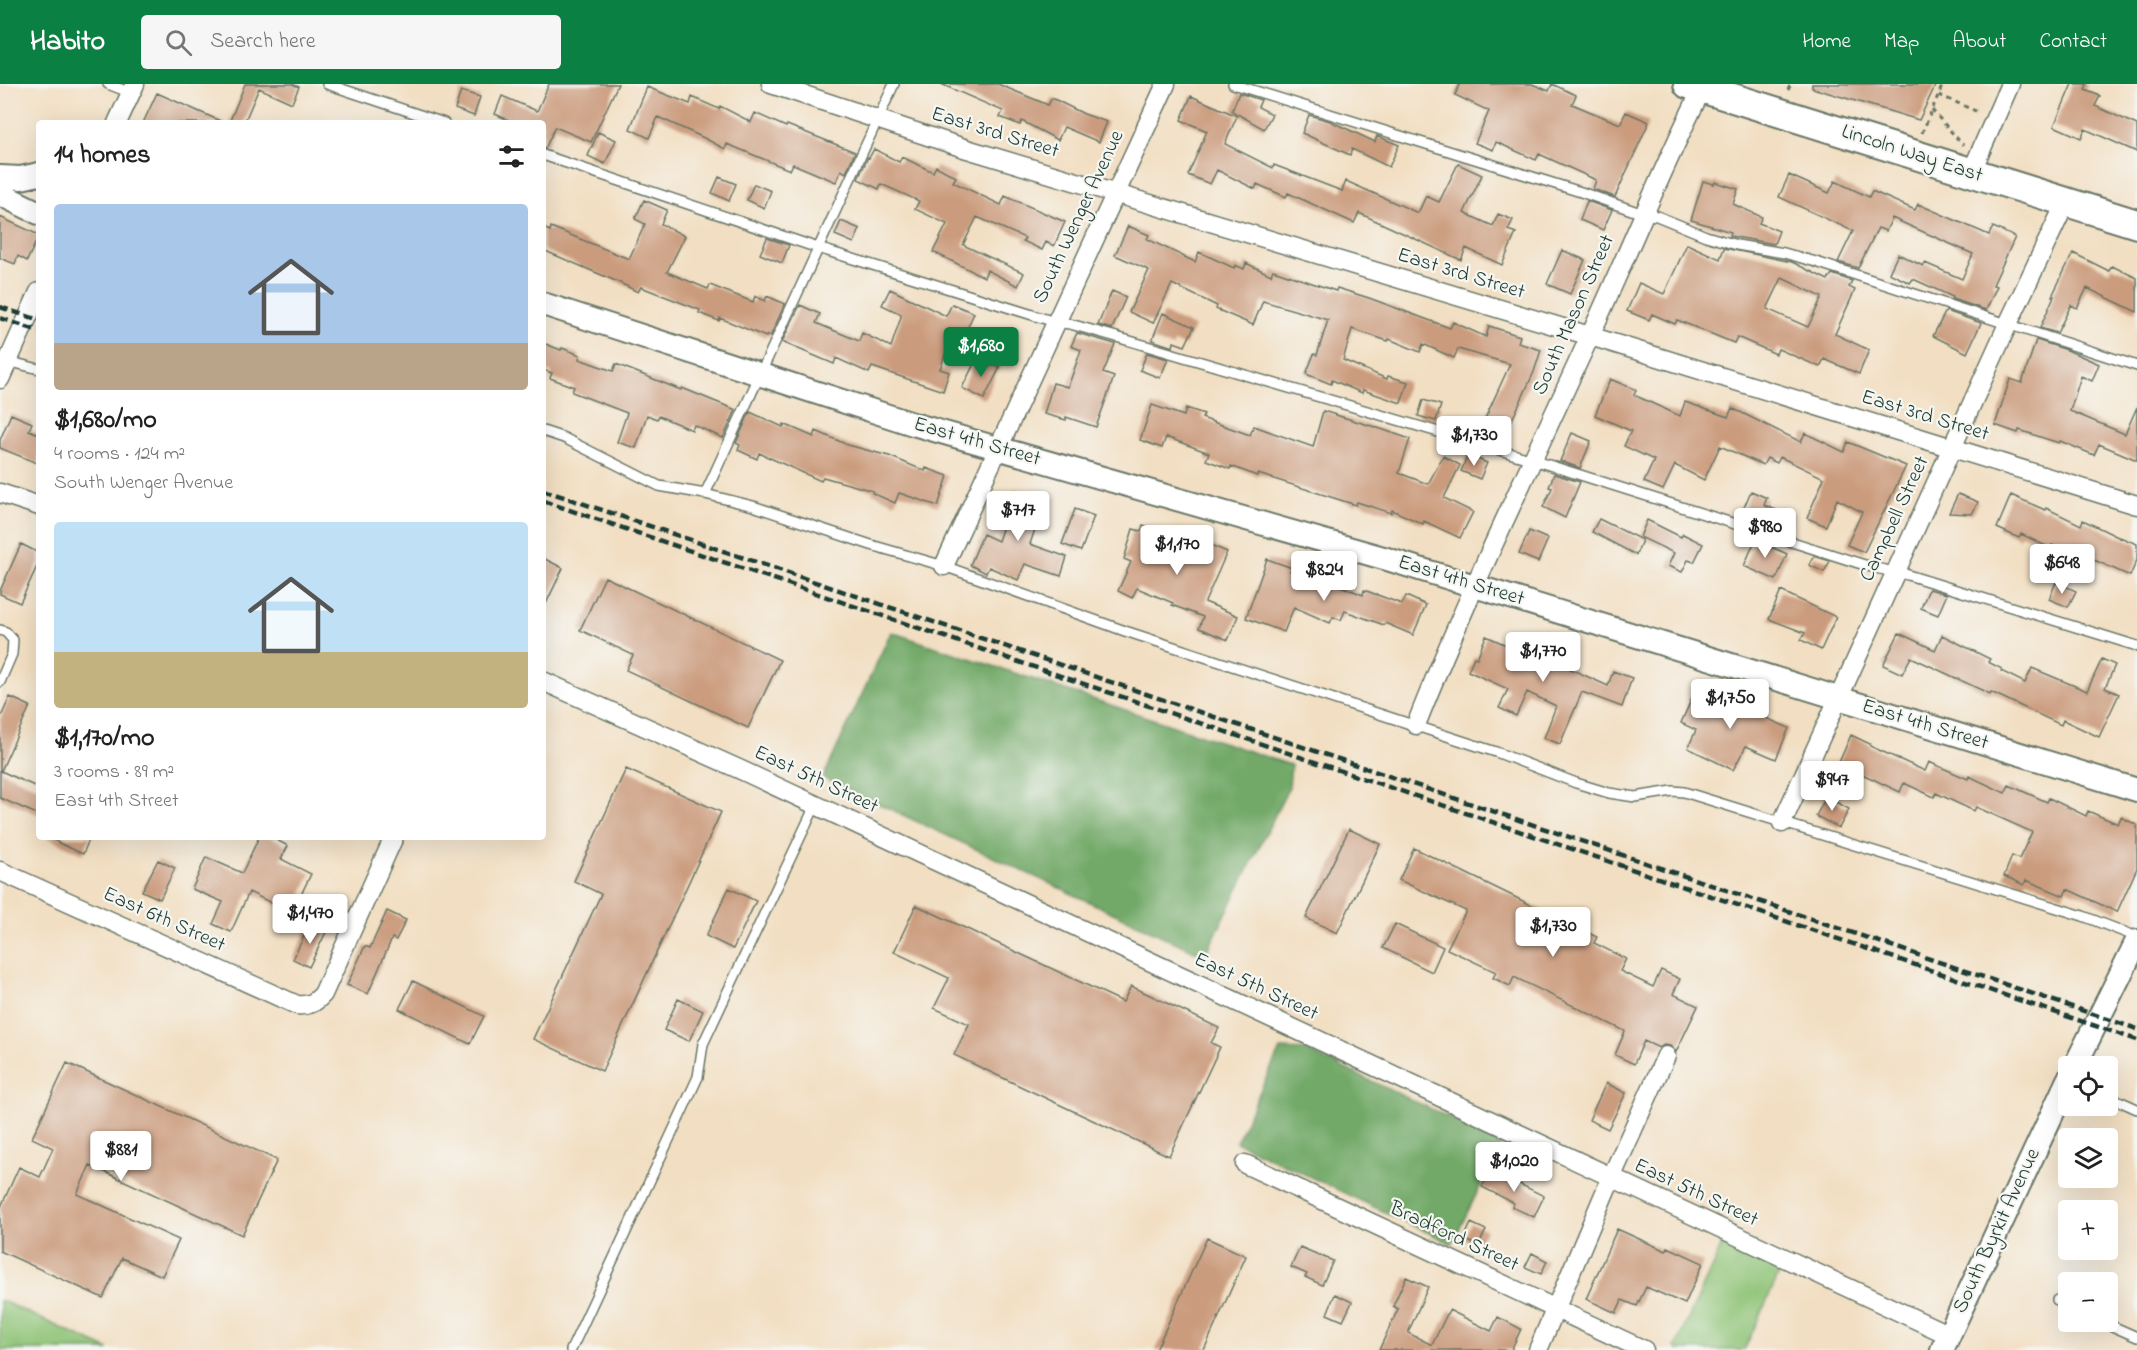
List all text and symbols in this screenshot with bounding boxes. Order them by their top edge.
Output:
search box [141,15,561,69]
text: Habito [30,22,105,63]
icon: search [162,26,195,59]
text: Search here [210,26,316,58]
text: Home [1802,27,1851,57]
text: Map [1884,27,1919,57]
text: About [1952,27,2006,57]
text: Contact [2039,27,2107,57]
street label: East 3rd Street [927,99,1063,167]
street label: Lincoln Way East [1837,117,1987,193]
street label: South Wenger Avenue [1026,125,1134,309]
text: 14 homes [54,137,150,175]
icon: filters [495,140,528,173]
street label: South Mason Street [1525,230,1623,400]
street label: East 3rd Street [1393,240,1529,308]
icon: home [237,243,345,351]
pin: $1,680 [932,327,1030,378]
text: $1,680 [958,332,1004,361]
street label: East 3rd Street [1857,382,1993,450]
text: $1,680/mo [54,402,157,440]
street label: East 4th Street [910,410,1044,474]
pin: $1,730 [1425,416,1523,467]
text: $1,730 [1450,421,1498,450]
text: 4 rooms · 124 m² [54,440,185,469]
street label: Campbell Street [1853,451,1937,587]
text: South Wenger Avenue [54,469,233,498]
pin: $717 [982,491,1054,542]
text: $717 [1001,496,1035,525]
pin: $980 [1729,508,1801,559]
text: $980 [1748,513,1782,542]
pin: $1,170 [1128,525,1226,576]
text: $1,170 [1154,530,1200,559]
pin: $648 [2026,544,2098,595]
street label: East 4th Street [1394,548,1528,614]
text: $648 [2044,549,2080,578]
pin: $824 [1288,551,1360,602]
text: $824 [1305,556,1343,585]
icon: home [237,561,345,669]
pin: $1,770 [1494,632,1592,683]
text: $1,770 [1519,637,1567,666]
pin: $1,750 [1681,679,1779,730]
text: $1,750 [1705,684,1755,713]
street label: East 4th Street [1858,692,1992,758]
text: $1,170/mo [54,720,154,758]
street label: East 5th Street [749,738,883,822]
text: 3 rooms · 89 m² [54,758,174,787]
pin: $947 [1796,761,1868,812]
text: $947 [1815,766,1849,795]
text: East 4th Street [54,787,179,816]
street label: East 6th Street [98,880,230,960]
pin: $1,470 [261,894,359,945]
text: $1,470 [286,899,334,928]
pin: $1,730 [1504,907,1602,958]
text: $1,730 [1529,912,1577,941]
street label: East 5th Street [1189,945,1323,1029]
map controls [2058,1056,2118,1332]
button: locate [2058,1056,2118,1116]
button: layers [2058,1128,2118,1188]
pin: $881 [85,1131,157,1182]
text: $881 [104,1136,138,1165]
pin: $1,020 [1465,1142,1563,1193]
street label: South Byrkit Avenue [1946,1143,2050,1319]
text: $1,020 [1489,1147,1539,1176]
street label: East 5th Street [1629,1151,1763,1235]
street label: Bradford Street [1383,1193,1524,1280]
button: + [2058,1200,2118,1260]
button: − [2058,1272,2118,1332]

